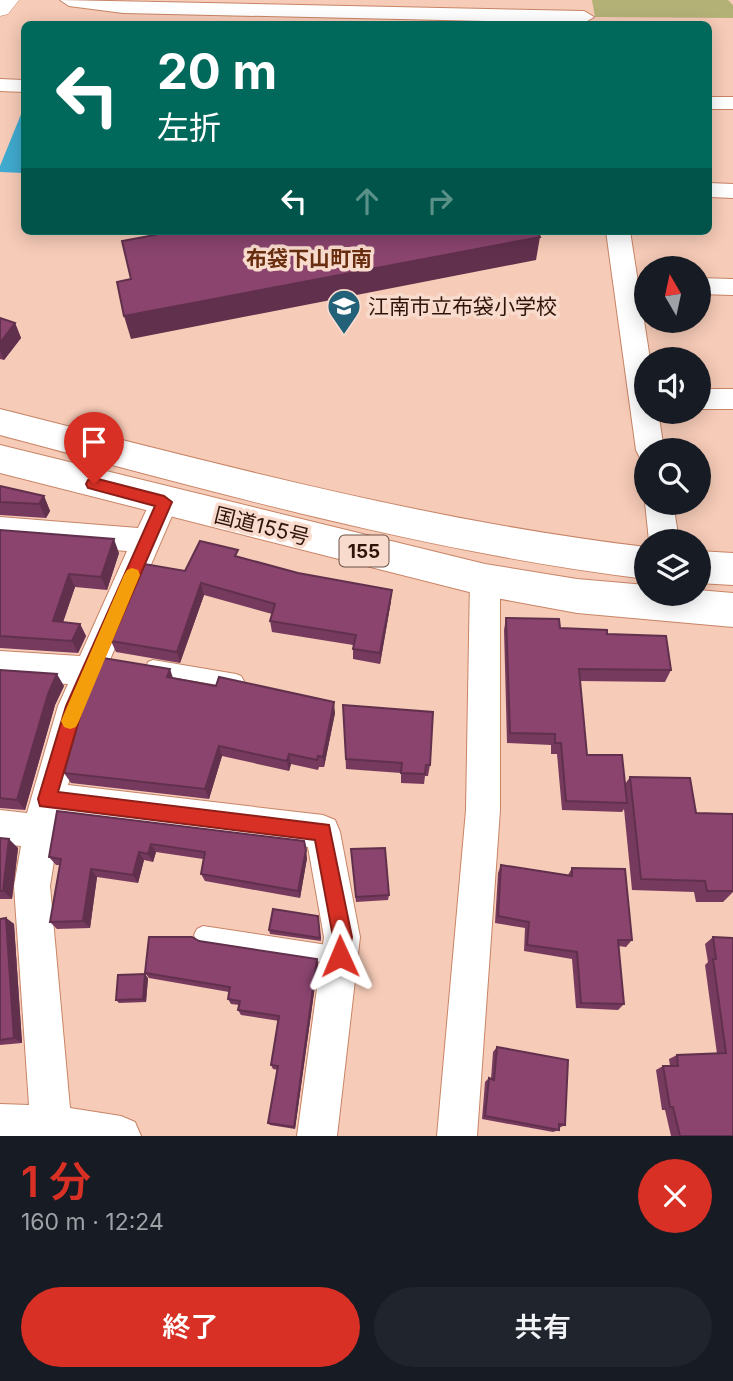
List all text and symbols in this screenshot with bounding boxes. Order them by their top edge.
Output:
text: 20 m [157,42,277,101]
icon: left [42,49,133,140]
text: 左折 [157,108,221,147]
icon: left [275,182,313,220]
icon: ahead [348,182,386,220]
icon: right [421,182,459,220]
district label: 布袋下山町南 [246,246,372,271]
north arrow [634,256,710,332]
map controls [634,256,711,606]
school or university icon: 江南市立布袋小学校 [325,287,363,336]
place label: 江南市立布袋小学校 [368,294,557,319]
button: sound [634,347,711,424]
pin [64,412,124,484]
icon: arrive [75,423,113,461]
button: search [634,438,711,515]
street label: 国道155号 [212,502,312,550]
button: layers [634,529,711,606]
road number: 155 [340,536,388,566]
position arrow [303,919,377,993]
text: 1 分 [21,1156,91,1207]
button: close [638,1159,712,1233]
text: 160 m · 12:24 [21,1208,164,1236]
button: 終了 [21,1287,360,1367]
button: 共有 [374,1287,712,1367]

